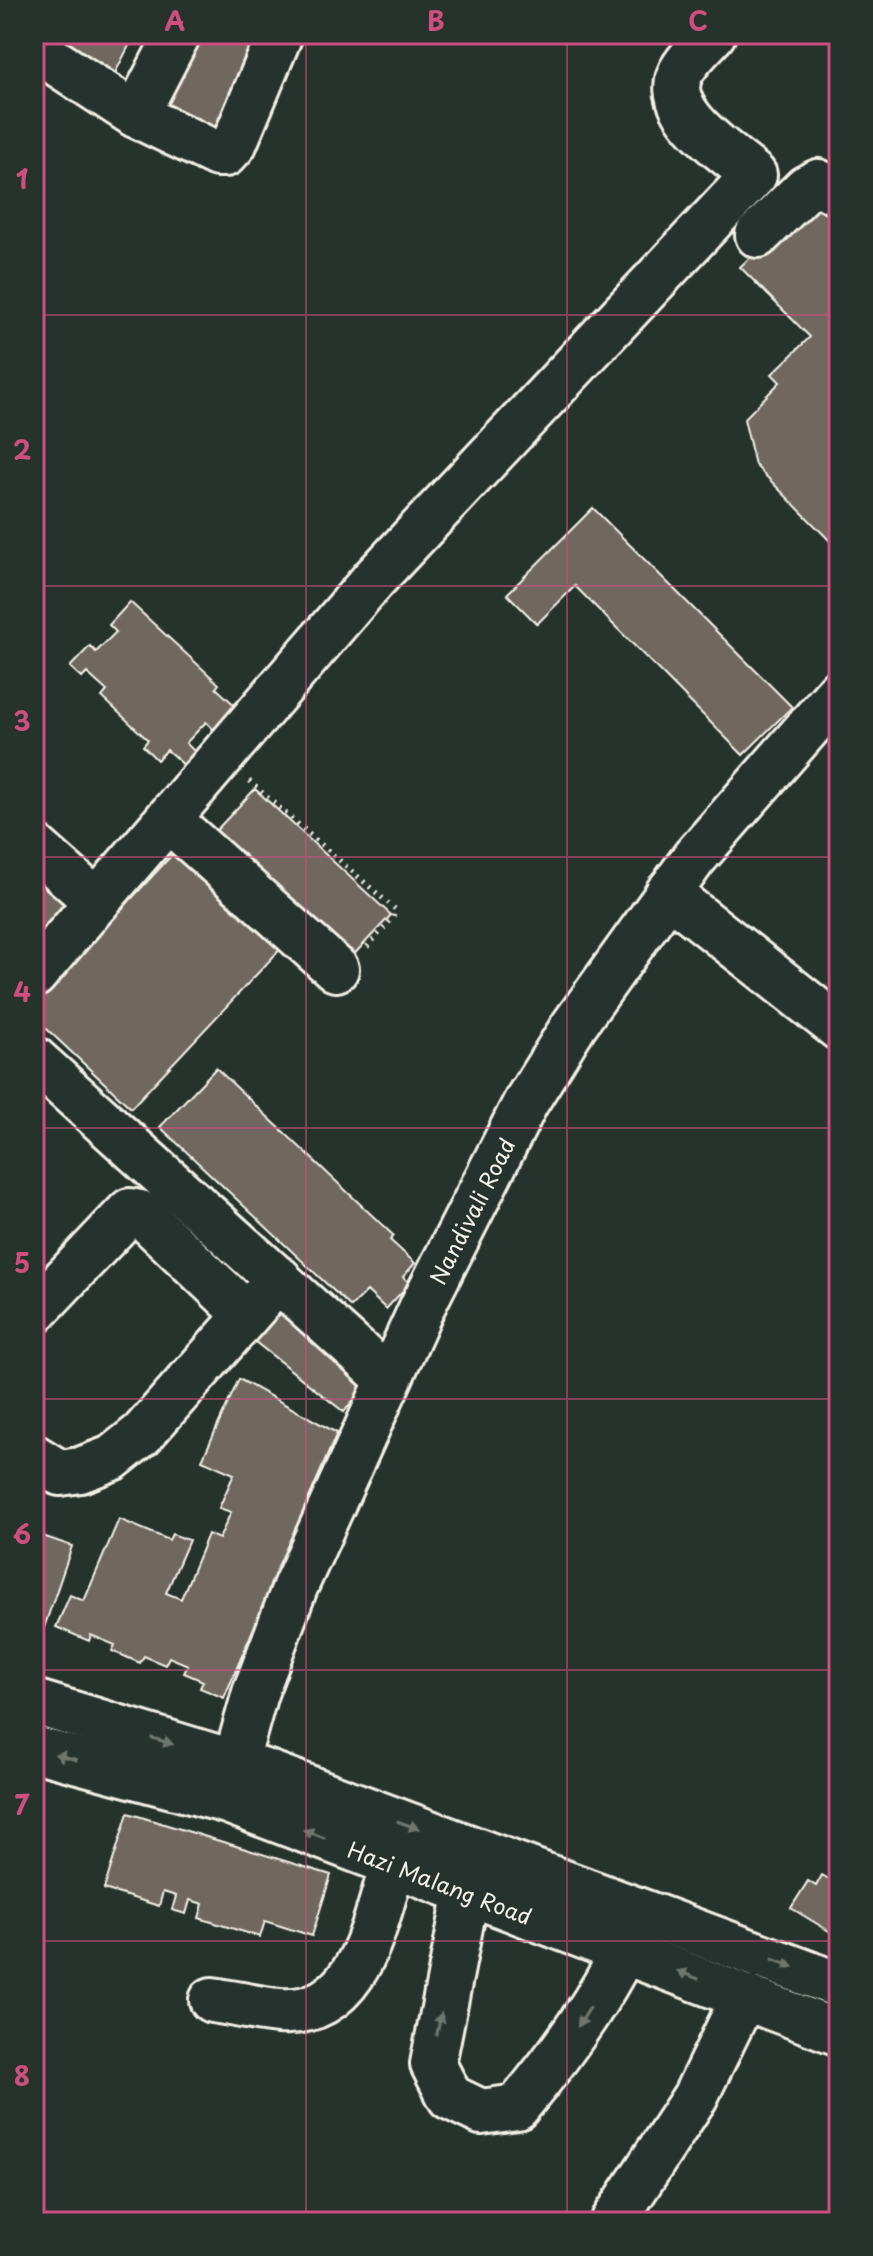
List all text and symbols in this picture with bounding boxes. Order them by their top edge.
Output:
text: A [165,1,185,40]
text: B [427,1,445,40]
text: C [688,1,708,40]
text: 1 [16,159,28,198]
text: 2 [13,430,31,469]
text: 3 [13,701,31,740]
text: 4 [13,972,31,1011]
street label: Nandivali Road [420,1132,522,1289]
text: 5 [14,1243,30,1282]
text: 6 [13,1514,31,1553]
one-way arrow [151,1735,175,1747]
one-way arrow [53,1750,77,1763]
text: 7 [15,1785,30,1824]
one-way arrow [396,1819,420,1831]
one-way arrow [302,1827,326,1840]
street label: Hazi Malang Road [344,1832,537,1932]
one-way arrow [771,1957,795,1970]
one-way arrow [676,1968,700,1981]
one-way arrow [577,2007,592,2028]
one-way arrow [434,2012,446,2037]
text: 8 [14,2056,30,2095]

